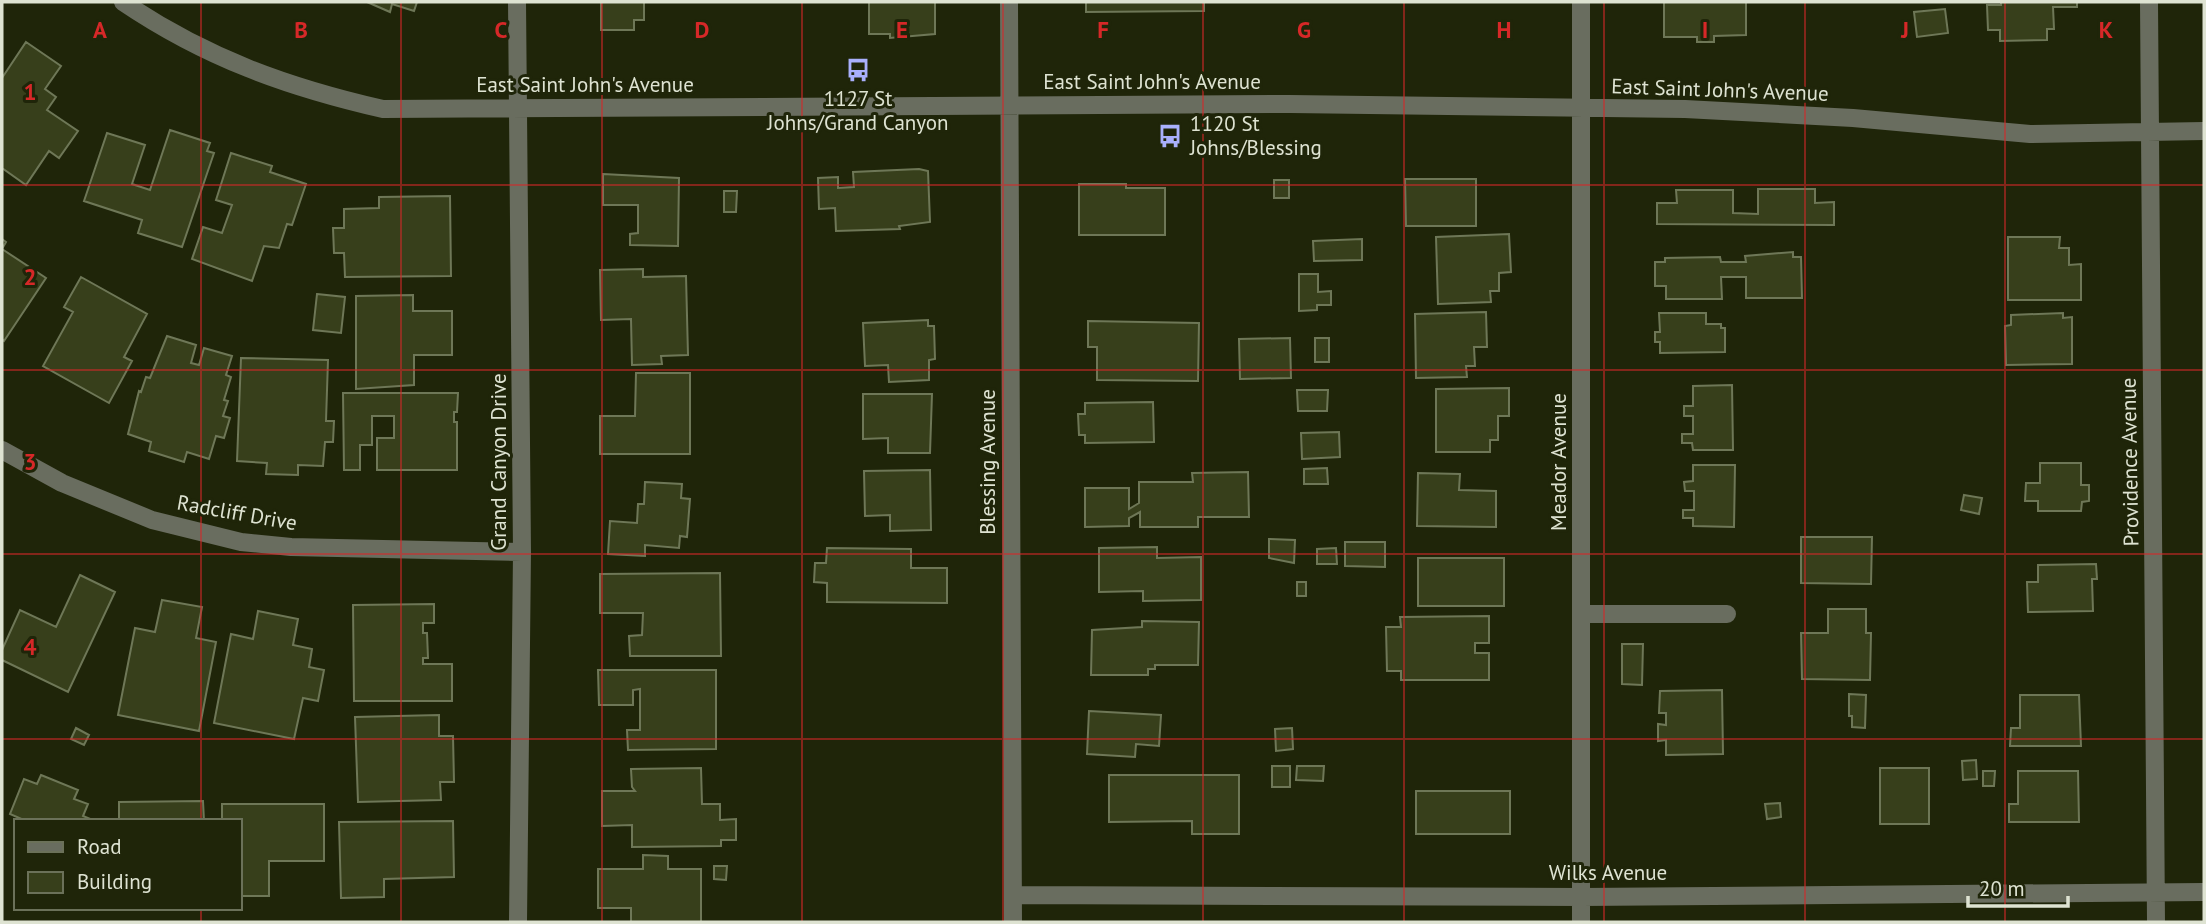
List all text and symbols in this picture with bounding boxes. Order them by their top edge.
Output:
text: A [93,15,107,44]
text: B [294,15,308,44]
text: C [495,15,508,44]
text: D [695,15,709,44]
text: E [896,15,908,44]
text: F [1097,15,1109,44]
text: G [1297,15,1311,44]
text: H [1497,15,1511,44]
text: I [1702,15,1708,44]
text: J [1900,15,1909,44]
text: K [2099,15,2113,44]
bus stop icon: 1127 St Johns/Grand Canyon [844,56,872,84]
street label: East Saint John's Avenue [1043,68,1261,95]
street label: East Saint John's Avenue [476,71,694,98]
street label: East Saint John's Avenue [1611,72,1829,107]
text: 1 [23,77,37,106]
place label: 1127 St Johns/Grand Canyon [766,85,949,136]
place label: 1120 St Johns/Blessing [1189,110,1322,161]
bus stop icon: 1120 St Johns/Blessing [1156,122,1184,150]
text: 2 [23,262,37,291]
street label: Grand Canyon Drive [485,373,512,551]
street label: Providence Avenue [2115,378,2144,546]
street label: Blessing Avenue [974,389,1001,535]
street label: Meador Avenue [1545,393,1572,531]
text: 3 [23,447,37,476]
street label: Radcliff Drive [175,489,299,536]
text: 4 [23,632,37,661]
legend [14,819,242,910]
text: Road [77,833,121,860]
street label: Wilks Avenue [1549,859,1667,886]
scale bar [1968,864,2068,908]
text: Building [77,868,152,895]
text: 20 m [1979,875,2025,902]

